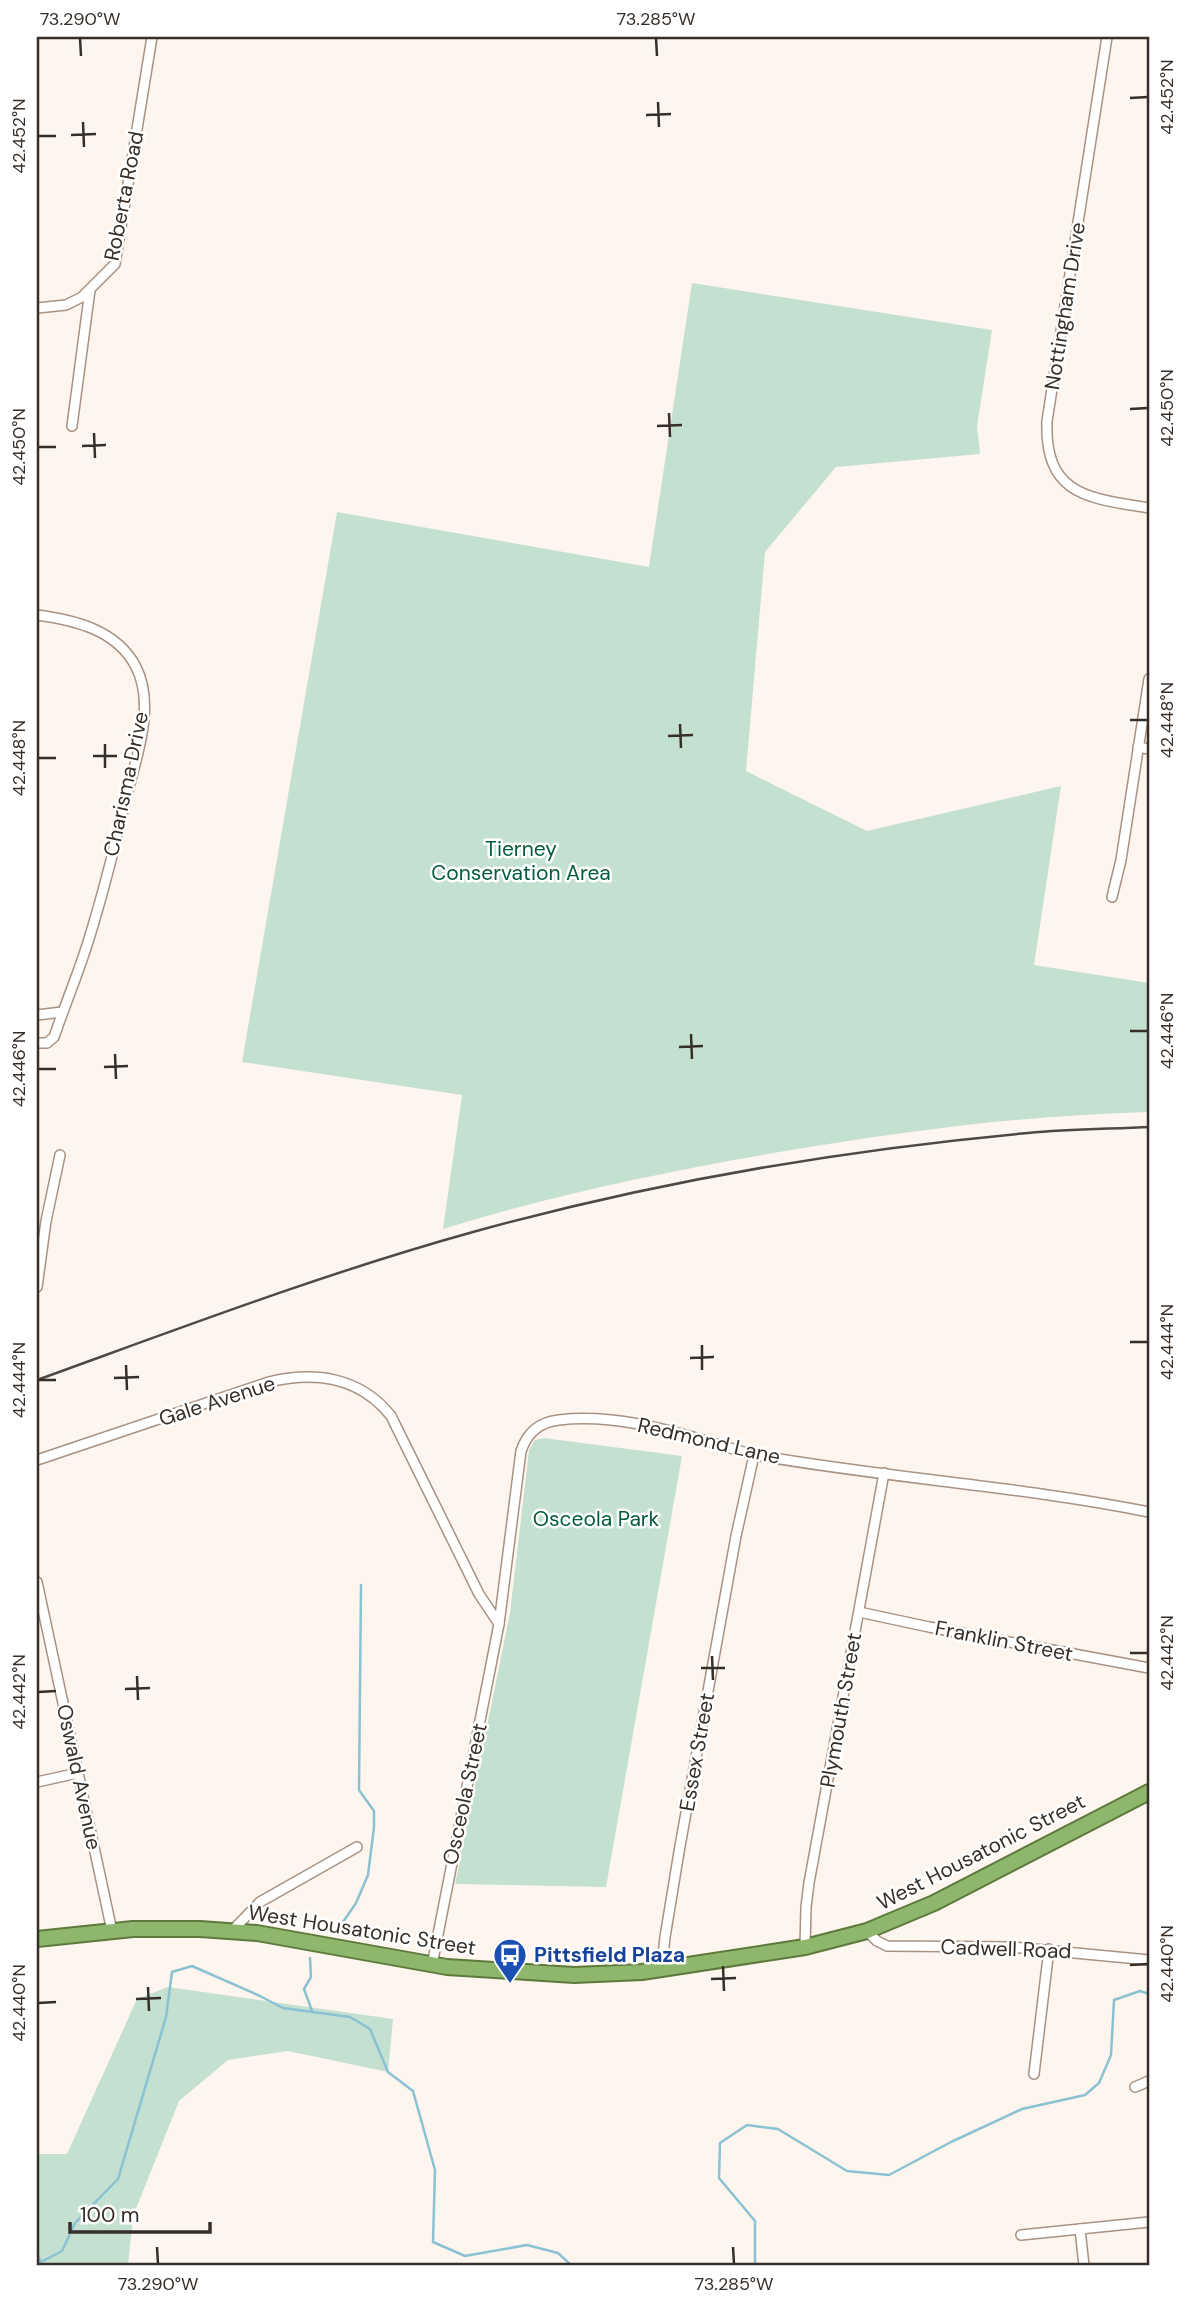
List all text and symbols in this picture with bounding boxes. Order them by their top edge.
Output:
text: 73.290°W [40,7,120,31]
text: 73.285°W [617,7,695,31]
text: 42.452°N [1155,59,1179,135]
text: 42.452°N [7,98,31,174]
street label: Roberta Road [98,129,150,263]
street label: Nottingham Drive [1038,220,1092,392]
text: 42.450°N [1155,369,1179,447]
text: 42.450°N [7,408,31,486]
text: 42.448°N [1155,682,1179,758]
street label: Charisma Drive [97,709,155,859]
text: 42.448°N [7,720,31,796]
park label: Tierney Conservation Area [431,835,611,887]
text: 42.446°N [1155,993,1179,1069]
text: 42.446°N [7,1031,31,1107]
text: 42.444°N [1155,1304,1179,1380]
text: 42.444°N [7,1342,31,1418]
street label: Gale Avenue [155,1369,279,1433]
street label: Redmond Lane [635,1411,783,1471]
park label: Osceola Park [533,1505,660,1533]
street label: Franklin Street [933,1614,1075,1668]
text: 42.442°N [1155,1615,1179,1691]
street label: Plymouth Street [814,1630,868,1790]
text: 42.442°N [7,1654,31,1730]
street label: Essex Street [673,1691,721,1813]
street label: Oswald Avenue [50,1702,108,1852]
street label: Osceola Street [436,1720,494,1868]
street label: West Housatonic Street [872,1787,1090,1917]
street label: West Housatonic Street [246,1898,478,1962]
text: 42.440°N [1155,1925,1179,2003]
street label: Cadwell Road [940,1933,1072,1965]
bus stop icon: Pittsfield Plaza [491,1936,529,1985]
place label: Pittsfield Plaza [534,1941,685,1969]
text: 42.440°N [7,1964,31,2042]
scale bar [70,2191,210,2235]
text: 100 m [80,2201,140,2229]
text: 73.290°W [118,2272,198,2296]
text: 73.285°W [695,2272,773,2296]

